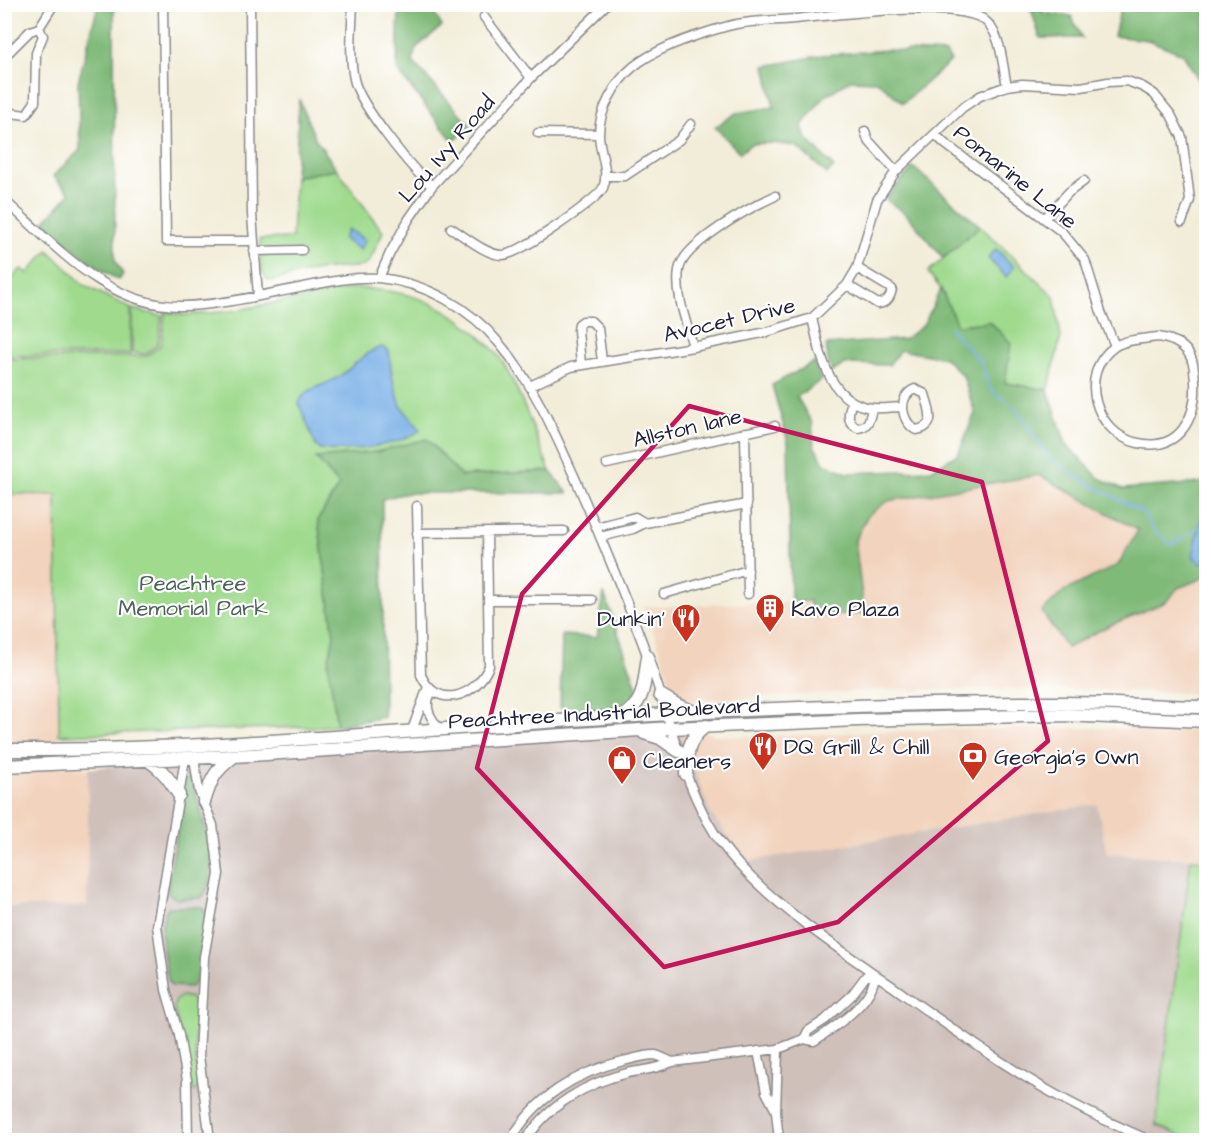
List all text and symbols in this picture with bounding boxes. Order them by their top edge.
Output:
street label: Lou Ivy Road [392,88,503,210]
street label: Pomarine Lane [947,118,1084,237]
street label: Avocet Drive [660,290,798,351]
street label: Allston lane [630,401,745,456]
park label: Peachtree Memorial Park [118,568,268,624]
building icon: Kavo Plaza [754,592,786,634]
place label: Kavo Plaza [791,594,899,625]
restaurant icon: Dunkin' [670,602,702,644]
place label: Dunkin' [597,604,665,635]
street label: Peachtree Industrial Boulevard [448,690,761,737]
restaurant icon: DQ Grill & Chill [747,730,779,772]
place label: DQ Grill & Chill [784,732,929,763]
bank icon: Georgia's Own [957,740,989,782]
place label: Georgia's Own [994,742,1138,774]
shop icon: Cleaners [606,744,638,786]
place label: Cleaners [643,746,731,777]

